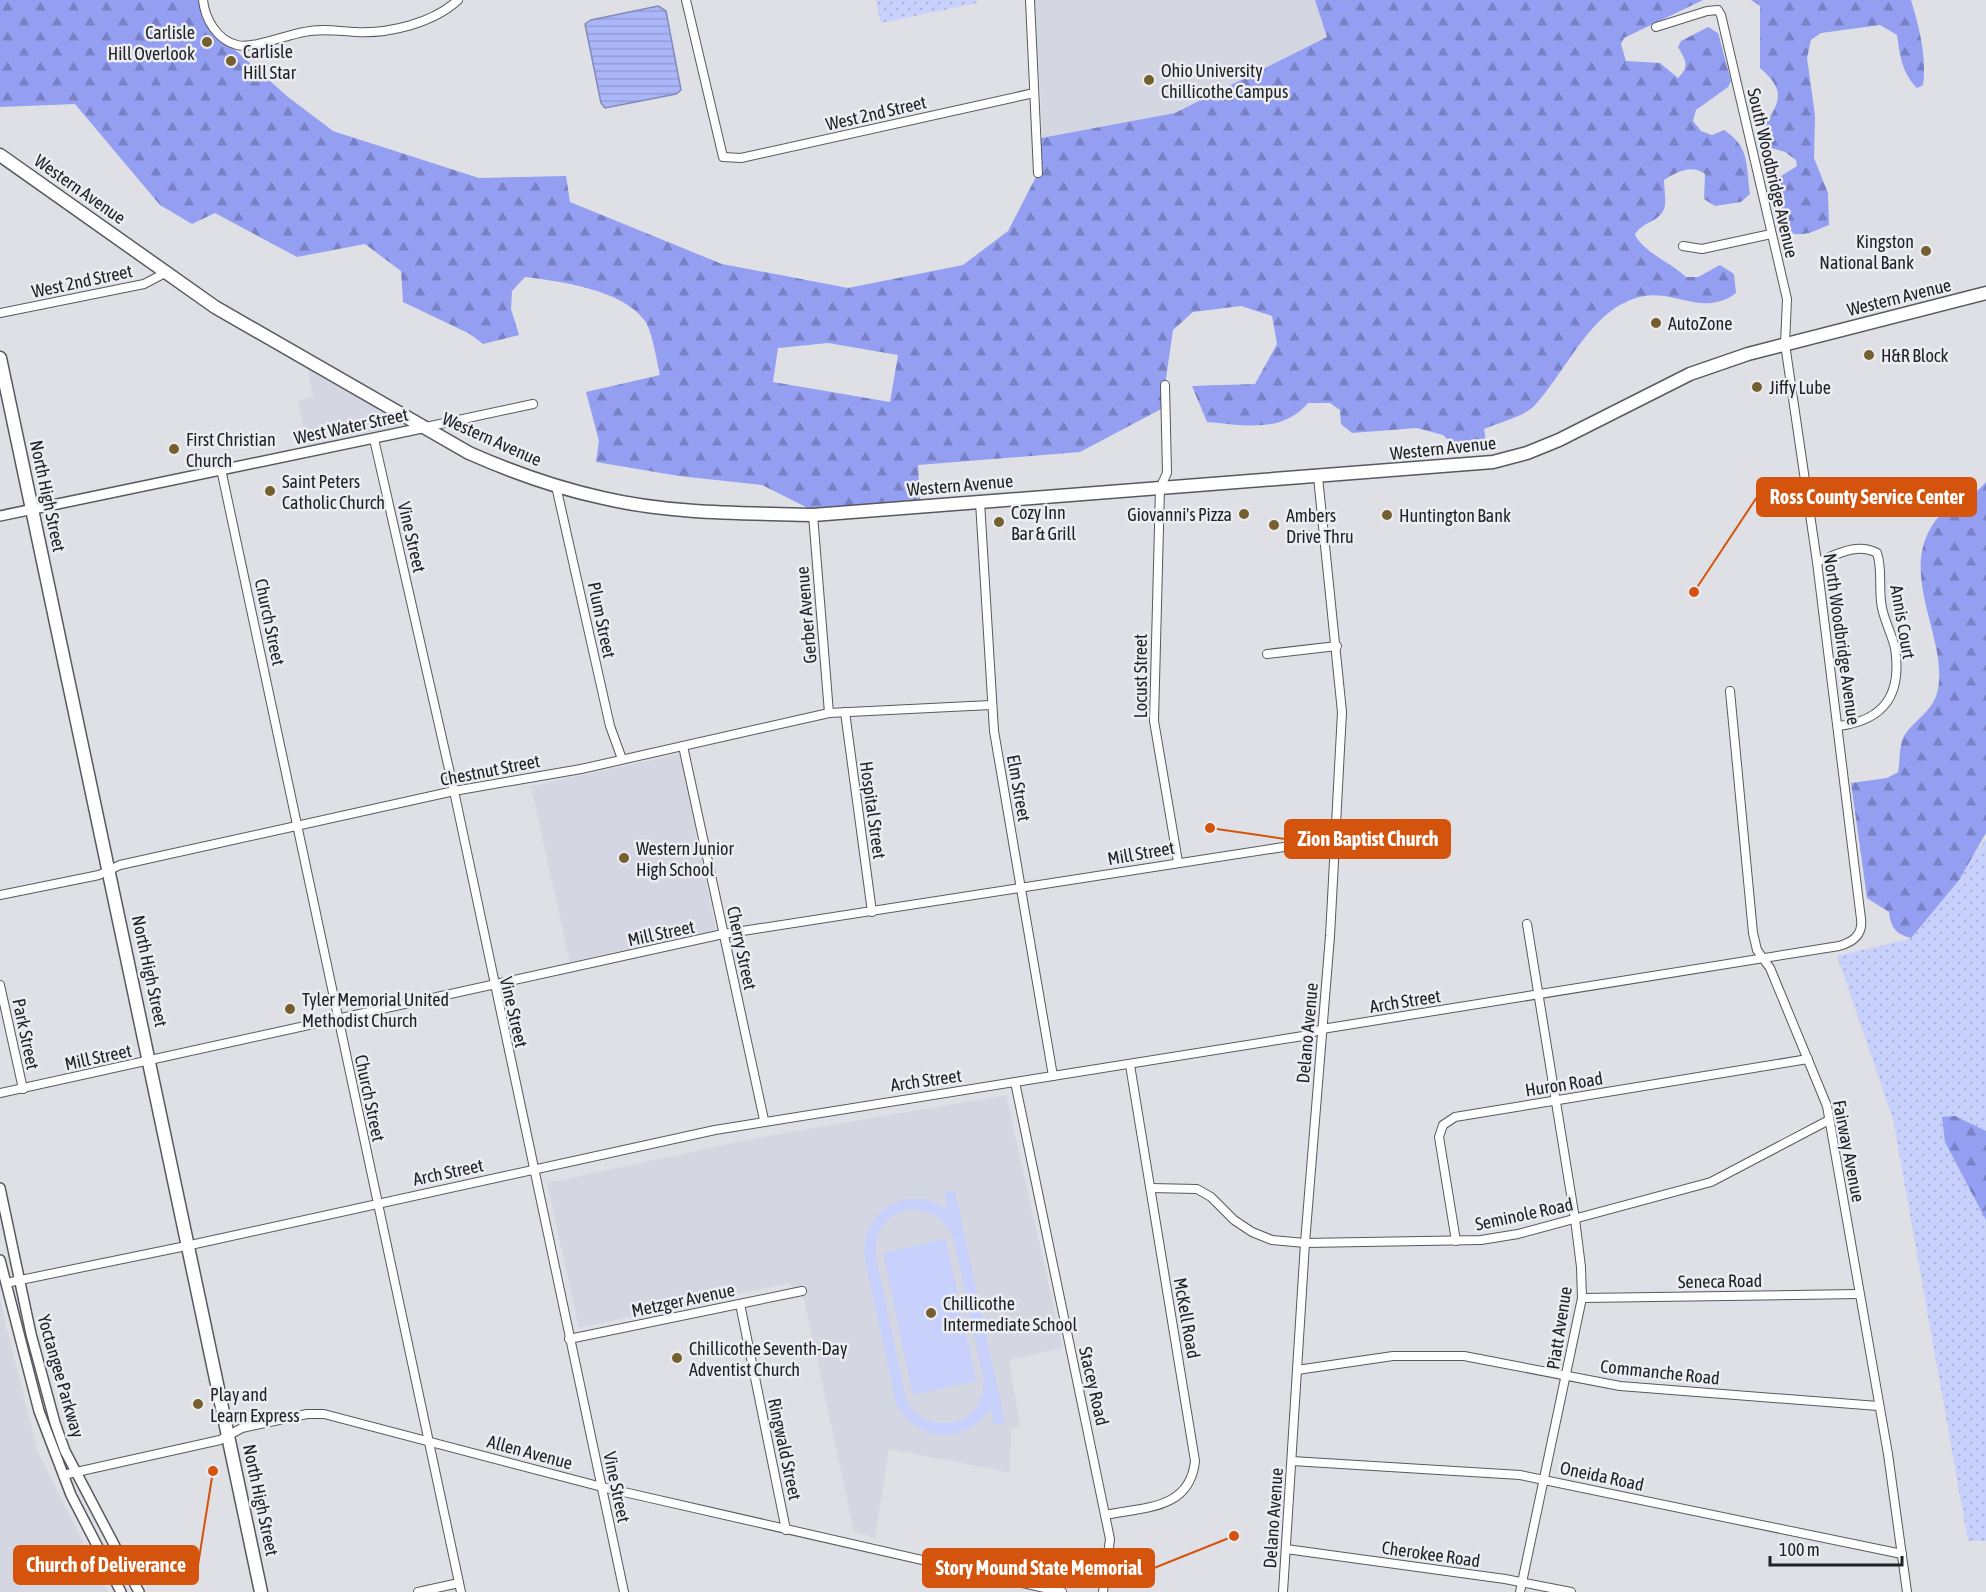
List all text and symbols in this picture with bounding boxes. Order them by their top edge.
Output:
place label: Carlisle Hill Overlook [108,22,195,64]
marker: Carlisle Hill Overlook [200,35,214,49]
place label: Carlisle Hill Star [243,41,297,83]
marker: Carlisle Hill Star [224,54,238,68]
place label: Ohio University Chillicothe Campus [1161,60,1288,102]
marker: Ohio University Chillicothe Campus [1142,73,1156,87]
street label: South Woodbridge Avenue [1743,86,1803,260]
street label: West 2nd Street [824,91,928,135]
street label: Western Avenue [30,150,130,228]
place label: Kingston National Bank [1819,231,1914,273]
marker: Kingston National Bank [1919,244,1933,258]
street label: West 2nd Street [30,260,134,302]
street label: Western Avenue [1845,274,1953,320]
place label: AutoZone [1668,313,1732,334]
marker: AutoZone [1649,316,1663,330]
place label: H&R Block [1881,345,1949,366]
marker: H&R Block [1862,348,1876,362]
place label: Jiffy Lube [1769,377,1831,398]
marker: Jiffy Lube [1750,380,1764,394]
street label: West Water Street [292,404,410,448]
street label: Western Avenue [439,408,545,470]
place label: First Christian Church [186,429,276,471]
street label: Western Avenue [1389,432,1497,464]
street label: North High Street [26,438,70,554]
marker: First Christian Church [167,442,181,456]
street label: Western Avenue [906,470,1014,500]
place label: Saint Peters Catholic Church [282,471,385,513]
callout: Ross County Service Center [1757,478,1976,516]
marker: Saint Peters Catholic Church [263,484,277,498]
text: Ross County Service Center [1770,485,1965,508]
street label: Vine Street [394,500,430,574]
place label: Cozy Inn Bar & Grill [1011,502,1076,544]
place label: Giovanni's Pizza [1127,504,1232,525]
place label: Ambers Drive Thru [1286,505,1354,547]
place label: Huntington Bank [1399,505,1511,526]
marker: Giovanni's Pizza [1237,507,1251,521]
marker: Huntington Bank [1380,508,1394,522]
marker: Cozy Inn Bar & Grill [992,515,1006,529]
marker: Ambers Drive Thru [1267,518,1281,532]
street label: North Woodbridge Avenue [1820,552,1864,726]
street label: Gerber Avenue [791,566,821,664]
street label: Church Street [251,577,289,667]
street label: Plum Street [584,580,620,660]
street label: Annis Court [1886,583,1920,661]
street label: Locust Street [1130,634,1151,718]
street label: Chestnut Street [438,750,542,790]
street label: Elm Street [1003,753,1035,823]
street label: Hospital Street [856,760,890,860]
callout: Zion Baptist Church [1285,820,1450,858]
text: Zion Baptist Church [1298,827,1438,850]
street label: Mill Street [1106,837,1176,869]
place label: Western Junior High School [636,838,735,880]
marker: Western Junior High School [617,851,631,865]
street label: Cherry Street [723,904,761,992]
street label: North High Street [128,913,172,1029]
street label: Mill Street [626,916,696,950]
street label: Vine Street [496,975,532,1049]
street label: Delano Avenue [1292,982,1322,1084]
street label: Arch Street [1368,985,1442,1017]
place label: Tyler Memorial United Methodist Church [302,989,449,1031]
street label: Park Street [8,997,44,1071]
marker: Tyler Memorial United Methodist Church [283,1002,297,1016]
street label: Mill Street [63,1040,133,1074]
street label: Church Street [351,1053,389,1143]
street label: Arch Street [889,1065,963,1095]
street label: Huron Road [1524,1067,1604,1101]
street label: Fairway Avenue [1829,1098,1869,1204]
street label: Arch Street [411,1154,485,1190]
street label: Seminole Road [1473,1193,1575,1235]
street label: Seneca Road [1678,1270,1762,1292]
street label: McKell Road [1170,1276,1204,1360]
street label: Metzger Avenue [629,1279,737,1321]
street label: Piatt Avenue [1542,1285,1576,1371]
place label: Chillicothe Intermediate School [943,1293,1077,1335]
marker: Chillicothe Intermediate School [924,1306,938,1320]
street label: Yoctangee Parkway [33,1312,89,1440]
place label: Chillicothe Seventh-Day Adventist Church [689,1338,847,1380]
street label: Stacey Road [1075,1345,1113,1427]
marker: Chillicothe Seventh-Day Adventist Church [670,1351,684,1365]
street label: Commanche Road [1599,1355,1721,1389]
place label: Play and Learn Express [210,1384,300,1426]
street label: Ringwald Street [764,1396,806,1502]
marker: Play and Learn Express [191,1397,205,1411]
street label: Allen Avenue [485,1431,575,1473]
street label: North High Street [239,1442,283,1558]
street label: Vine Street [599,1450,635,1524]
street label: Oneida Road [1558,1457,1646,1495]
street label: Delano Avenue [1259,1467,1287,1569]
scale bar [1770,1529,1902,1567]
street label: Cherokee Road [1380,1537,1482,1571]
text: 100 m [1779,1539,1820,1560]
callout: Church of Deliverance [14,1546,198,1584]
callout: Story Mound State Memorial [923,1549,1154,1587]
text: Church of Deliverance [26,1553,186,1576]
text: Story Mound State Memorial [936,1556,1143,1579]

